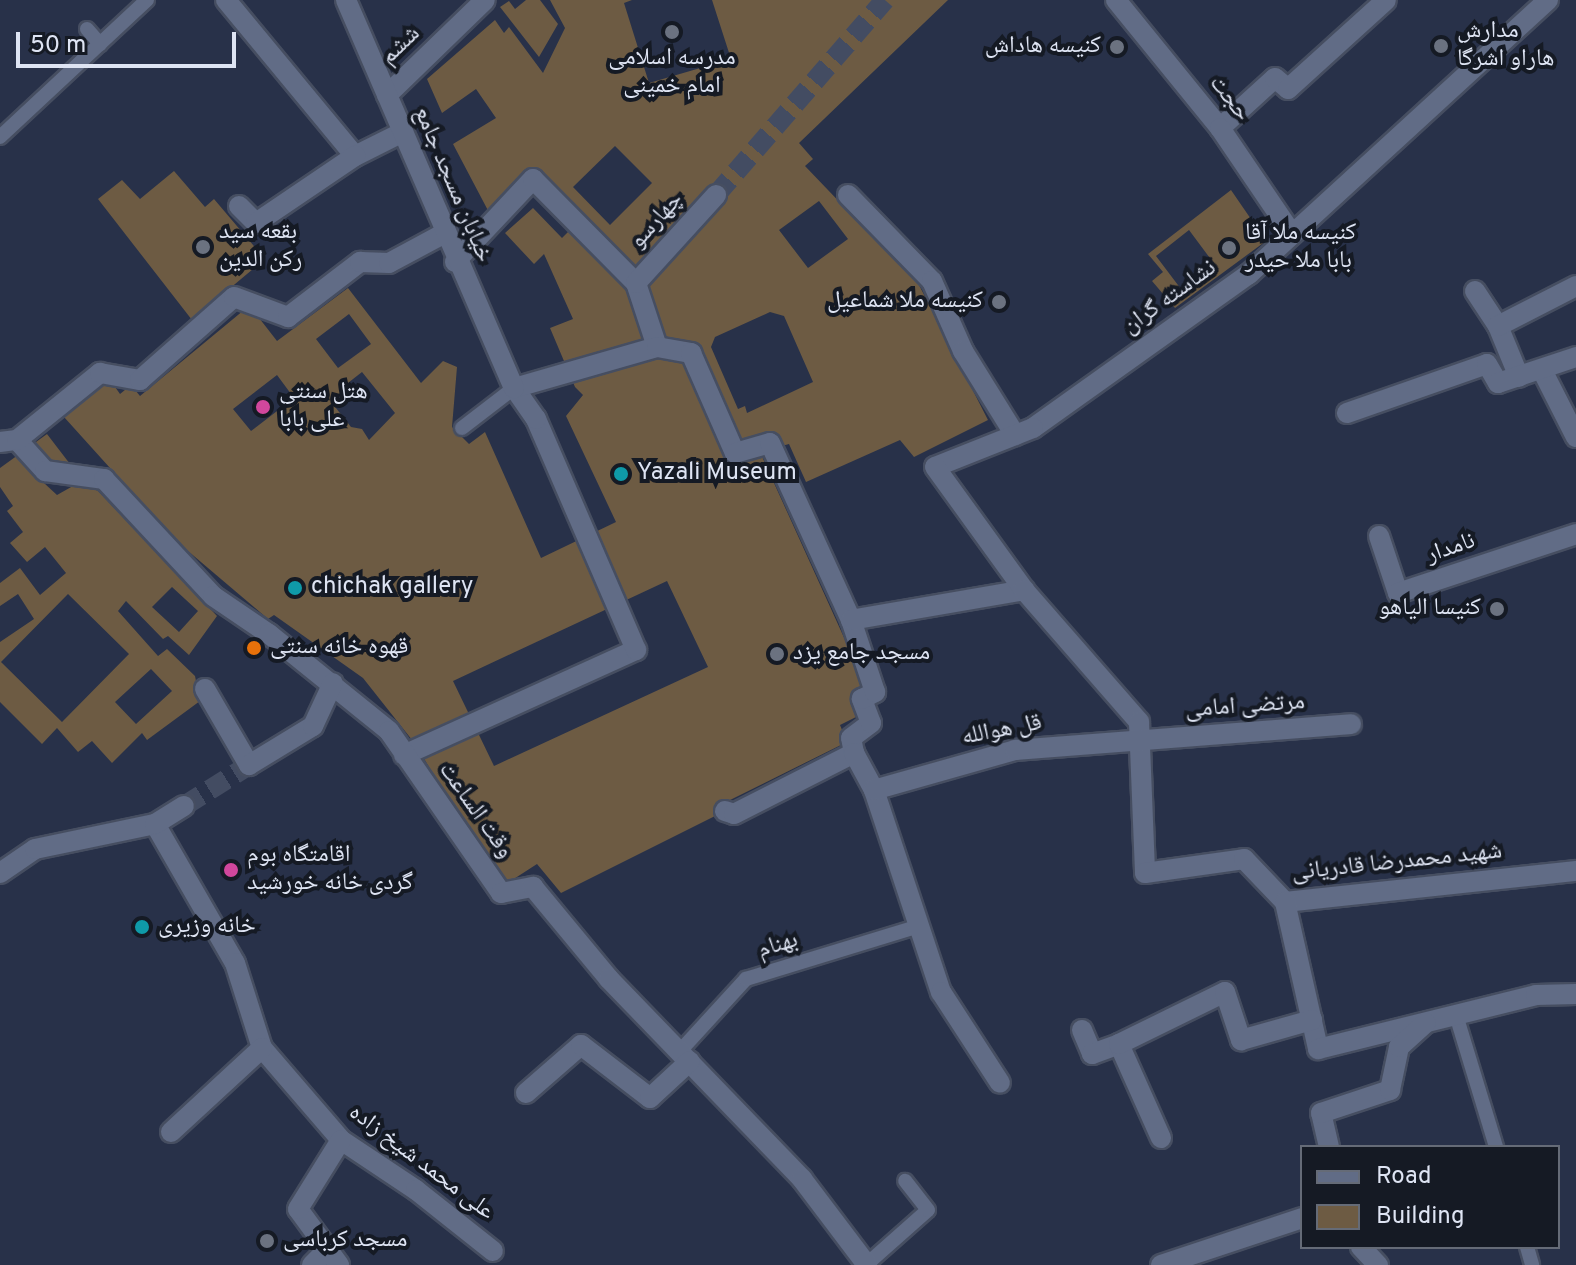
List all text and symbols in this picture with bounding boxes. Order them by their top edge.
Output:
scale bar [20,16,240,66]
place label: مدارش هاراو اشرگا [1457,18,1554,74]
street label: ششم [375,20,427,72]
marker: مدرسه اسلامی امام خمینی [663,23,681,41]
text: 50 m [30,31,86,61]
place label: کنیسه هاداش [985,33,1101,61]
marker: مدارش هاراو اشرگا [1432,37,1450,55]
marker: کنیسه هاداش [1108,38,1126,56]
place label: مدرسه اسلامی امام خمینی [608,45,736,101]
street label: حجت [1202,70,1256,128]
street label: خیابان مسجد جامع [406,103,498,267]
street label: چهارسو [624,187,690,255]
place label: بقعه سید رکن الدین [219,219,302,275]
place label: کنیسه ملا آقا بابا ملا حیدر [1245,220,1356,276]
marker: بقعه سید رکن الدین [194,238,212,256]
marker: کنیسه ملا آقا بابا ملا حیدر [1220,239,1238,257]
street label: نشاسته گران [1117,254,1223,342]
place label: کنیسه ملا شماعیل [827,288,983,316]
marker: کنیسه ملا شماعیل [990,293,1008,311]
place label: هتل سنتی علی بابا [279,379,368,435]
marker: هتل سنتی علی بابا [254,398,272,416]
place label: Yazali Museum [637,460,797,488]
marker: Yazali Museum [612,465,630,483]
street label: نامدار [1423,527,1479,571]
place label: chichak gallery [311,574,474,602]
marker: chichak gallery [286,579,304,597]
place label: کنیسا الیاهو [1379,595,1481,623]
marker: کنیسا الیاهو [1488,600,1506,618]
place label: قهوه خانه سنتی [270,634,408,662]
marker: قهوه خانه سنتی [245,639,263,657]
place label: مسجد جامع یزد [793,640,930,668]
marker: مسجد جامع یزد [768,645,786,663]
street label: مرتضی امامی [1184,688,1306,726]
street label: قل هوالله [960,709,1044,753]
street label: وقت الساعت [431,757,519,865]
street label: شهید محمدرضا قادریانی [1290,838,1504,888]
place label: اقامتگاه بوم گردی خانه خورشید [247,842,413,898]
marker: اقامتگاه بوم گردی خانه خورشید [222,861,240,879]
place label: خانه وزیری [158,913,256,941]
marker: خانه وزیری [133,918,151,936]
street label: بهنام [754,926,802,966]
street label: علی محمد شیخ زاده [343,1099,499,1227]
legend [1300,1145,1560,1249]
text: Road [1376,1162,1432,1192]
text: Building [1376,1202,1465,1232]
place label: مسجد کرباسی [283,1227,407,1255]
marker: مسجد کرباسی [258,1232,276,1250]

